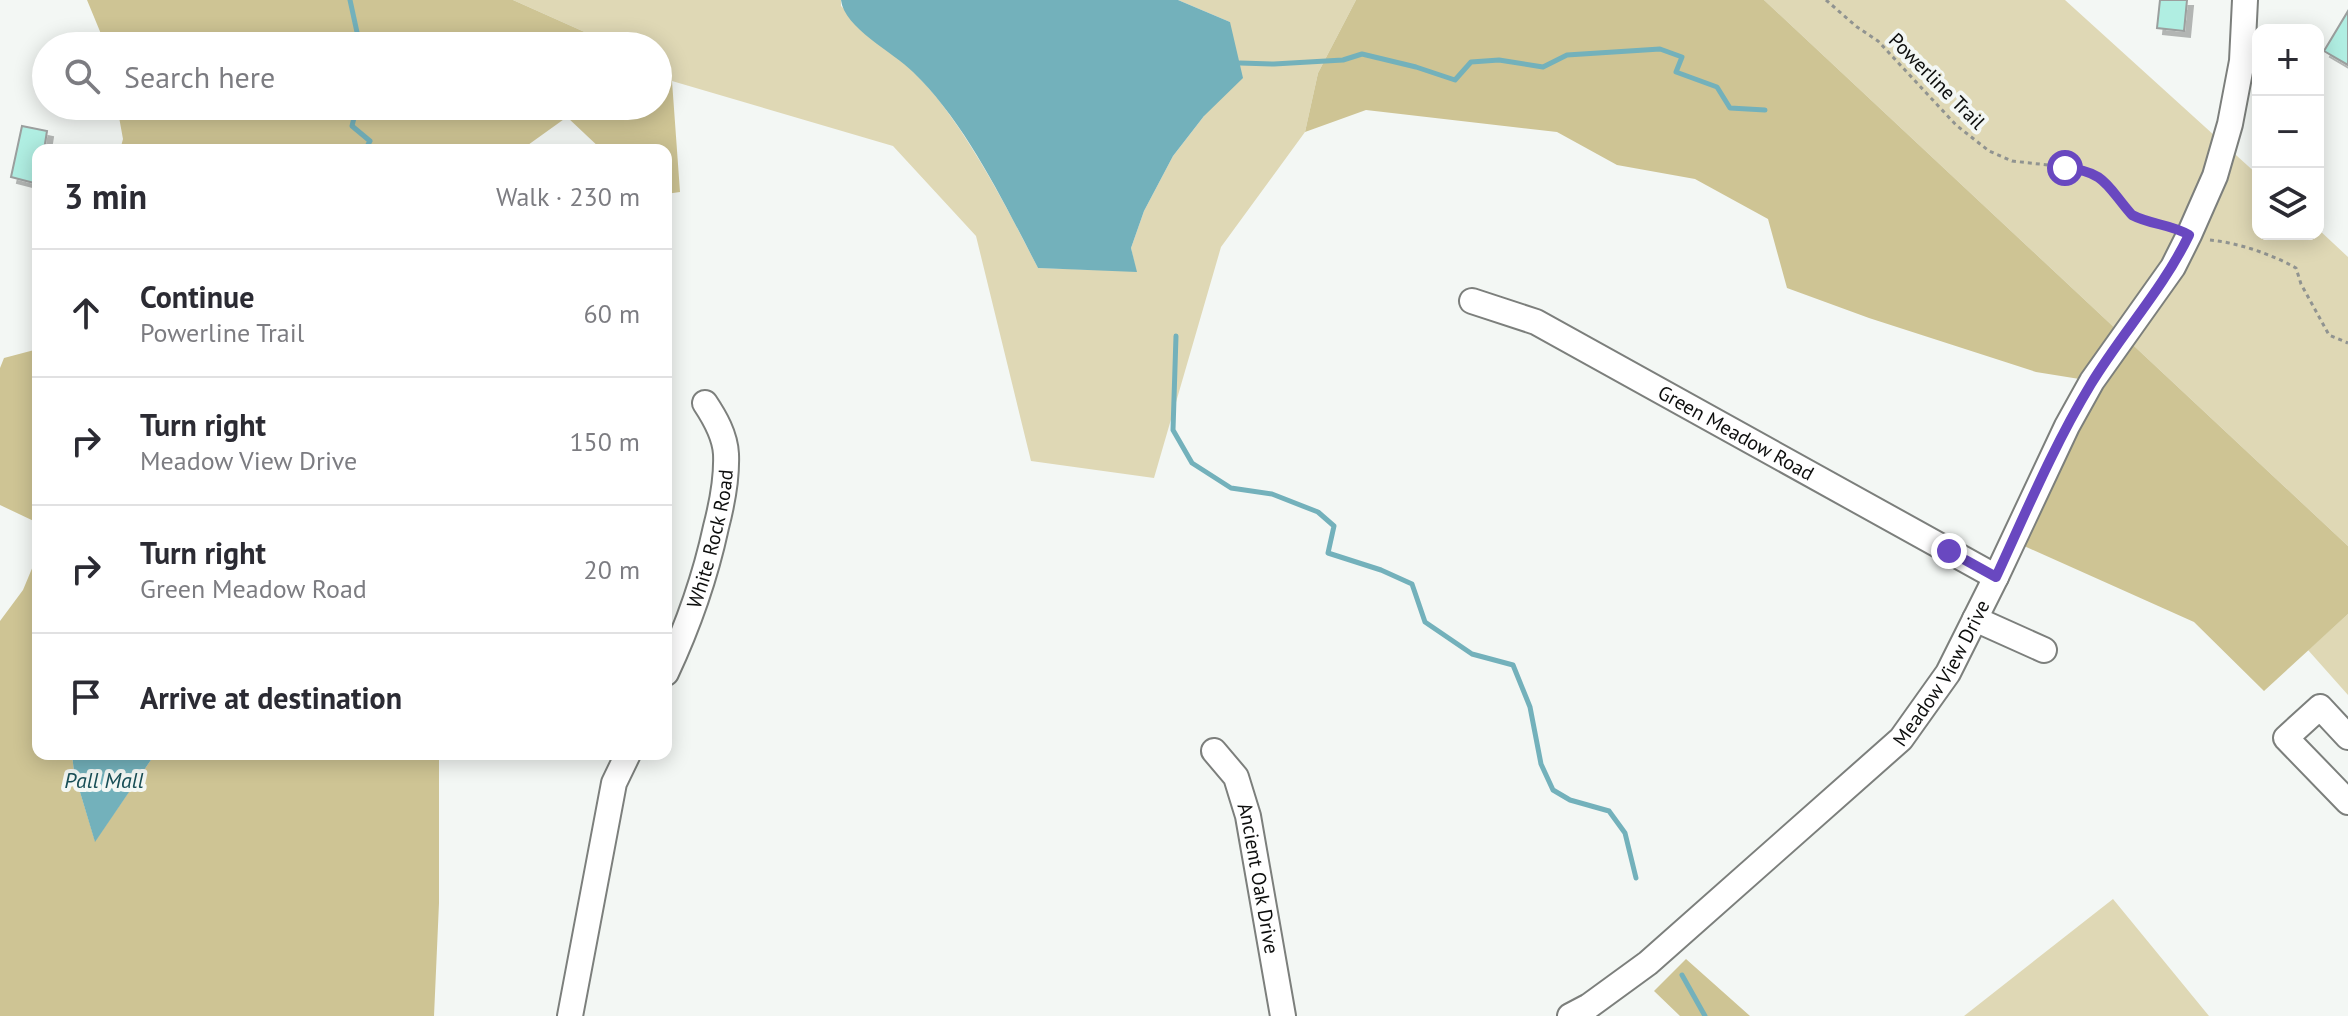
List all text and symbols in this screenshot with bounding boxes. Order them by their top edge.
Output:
map controls [2252,24,2324,240]
button: + [2252,24,2324,96]
street label: Powerline Trail [1883,27,1991,135]
search box [32,32,672,120]
icon: search [60,54,104,98]
text: Search here [124,57,275,96]
button: − [2252,96,2324,168]
route start [2047,150,2083,186]
button: layers [2252,168,2324,240]
text: 3 min [64,174,147,218]
text: Walk · 230 m [496,180,640,213]
text: Continue [140,277,254,316]
icon: ahead [64,291,108,335]
text: 60 m [584,297,640,330]
text: Powerline Trail [140,316,304,349]
street label: Green Meadow Road [1653,379,1819,487]
text: Turn right [140,405,266,444]
icon: right [64,419,108,463]
text: 150 m [569,425,640,458]
text: Meadow View Drive [140,444,357,477]
street label: White Rock Road [681,468,739,612]
text: Turn right [140,533,266,572]
route end [1931,533,1967,569]
icon: right [64,547,108,591]
text: 20 m [584,553,640,586]
text: Green Meadow Road [140,572,367,605]
street label: Meadow View Drive [1887,595,1996,751]
icon: arrive [64,675,108,719]
text: Arrive at destination [140,678,402,717]
water label: Pall Mall [64,766,144,794]
street label: Ancient Oak Drive [1232,799,1285,956]

